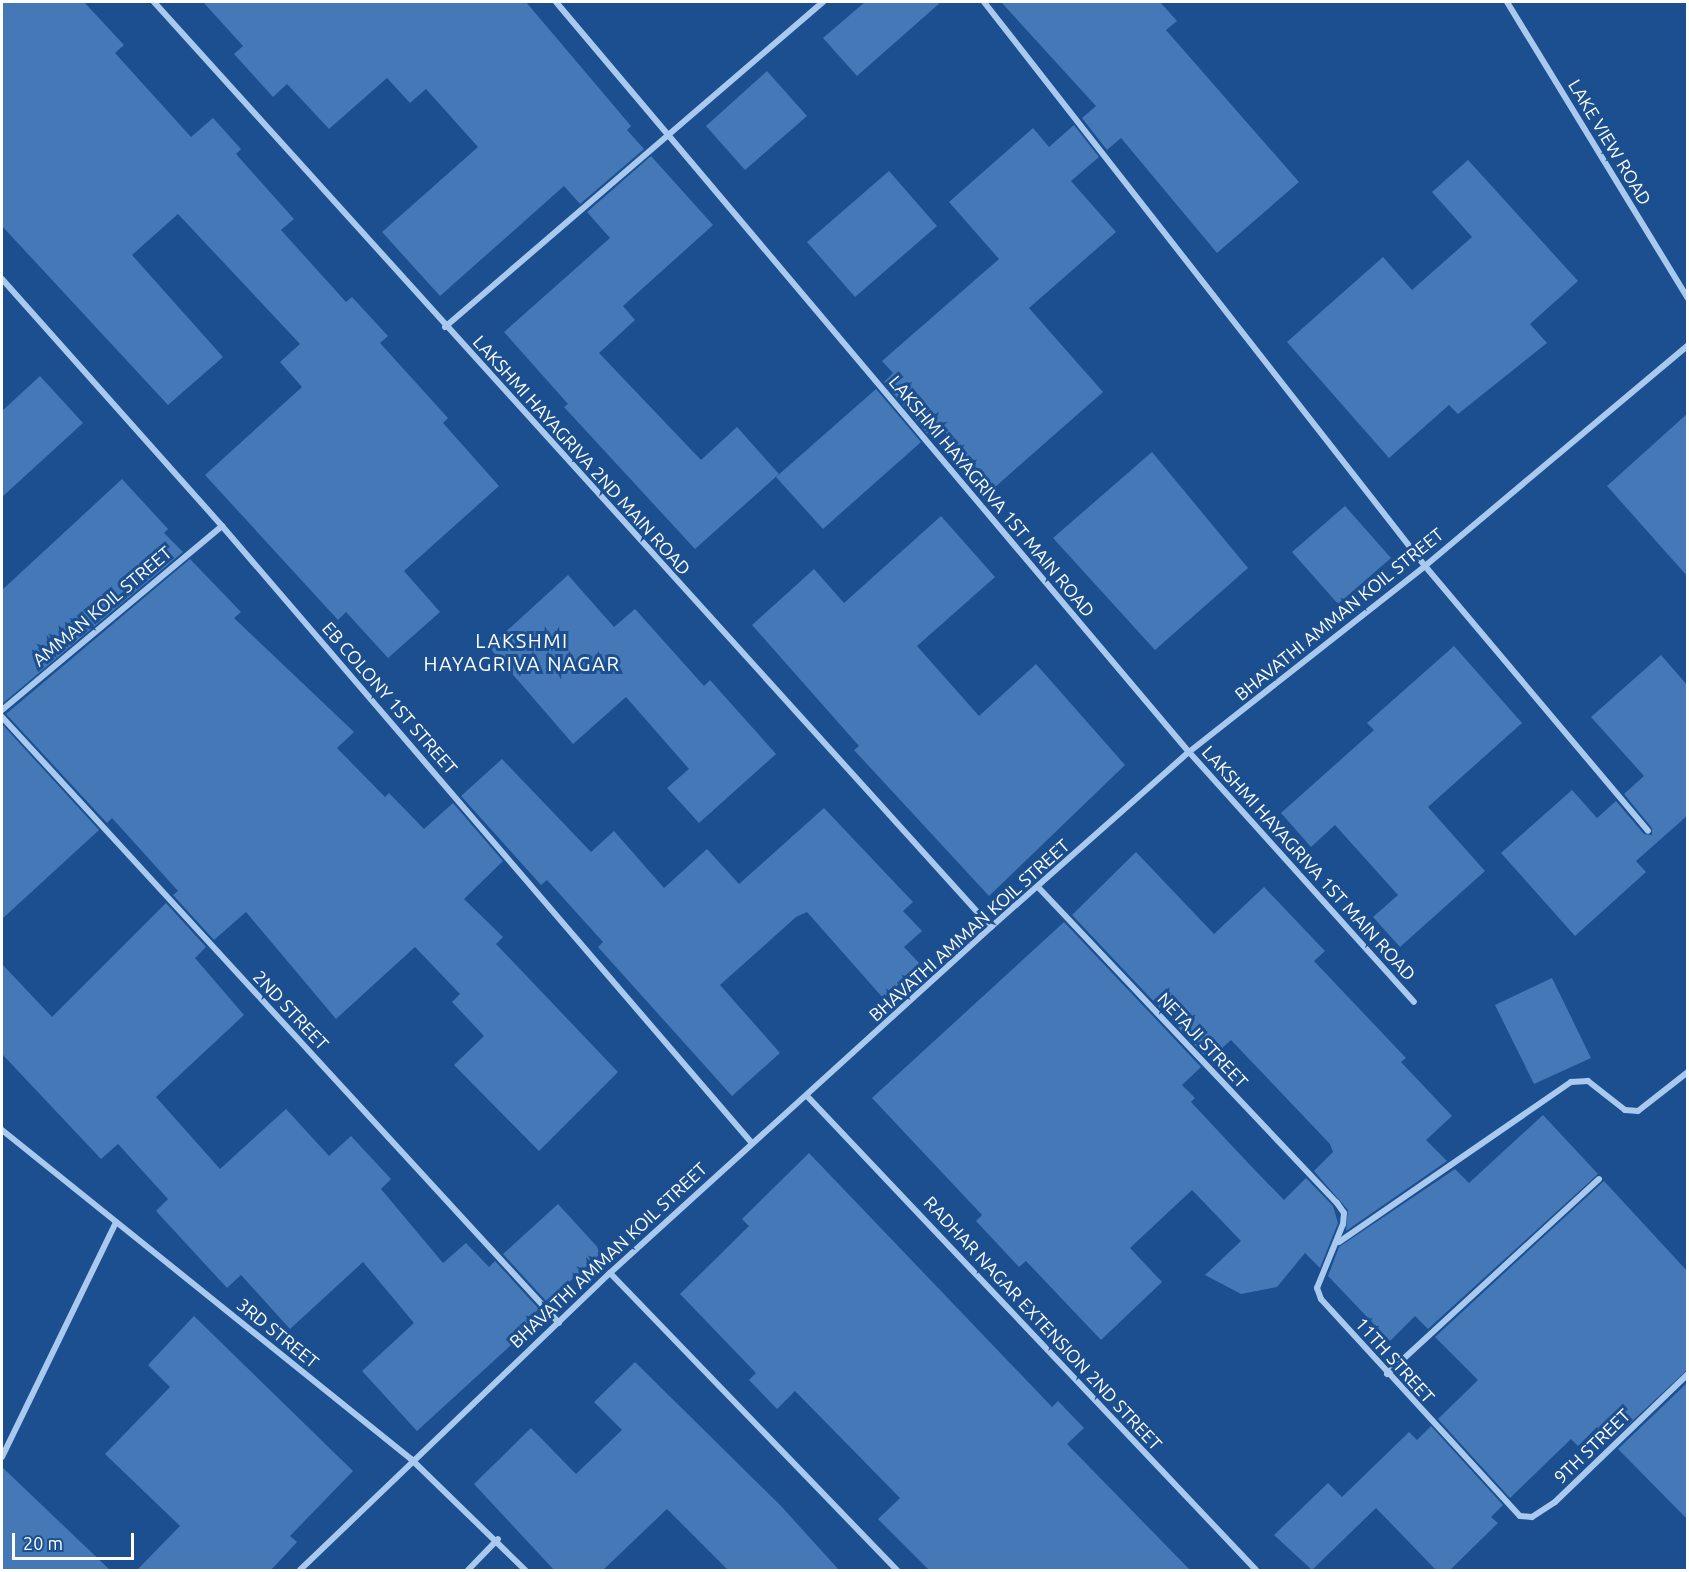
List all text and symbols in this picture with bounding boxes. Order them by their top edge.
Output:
street label: LAKE VIEW ROAD [1564,75,1656,209]
street label: LAKSHMI HAYAGRIVA 2ND MAIN ROAD [469,331,695,579]
street label: LAKSHMI HAYAGRIVA 1ST MAIN ROAD [885,371,1099,621]
street label: BHAVATHI AMMAN KOIL STREET [1230,523,1448,705]
street label: AMMAN KOIL STREET [28,542,176,670]
street label: EB COLONY 1ST STREET [318,617,462,779]
district label: LAKSHMI HAYAGRIVA NAGAR [424,629,620,676]
street label: LAKSHMI HAYAGRIVA 1ST MAIN ROAD [1198,741,1420,985]
street label: BHAVATHI AMMAN KOIL STREET [864,834,1074,1026]
street label: 2ND STREET [249,966,333,1054]
street label: NETAJI STREET [1153,988,1253,1092]
street label: BHAVATHI AMMAN KOIL STREET [505,1158,711,1352]
street label: RADHAR NAGAR EXTENSION 2ND STREET [919,1192,1167,1454]
street label: 3RD STREET [233,1293,323,1373]
street label: 11TH STREET [1351,1313,1439,1407]
street label: 9TH STREET [1549,1404,1635,1488]
scale bar [15,1521,136,1559]
text: 20 m [23,1533,63,1553]

